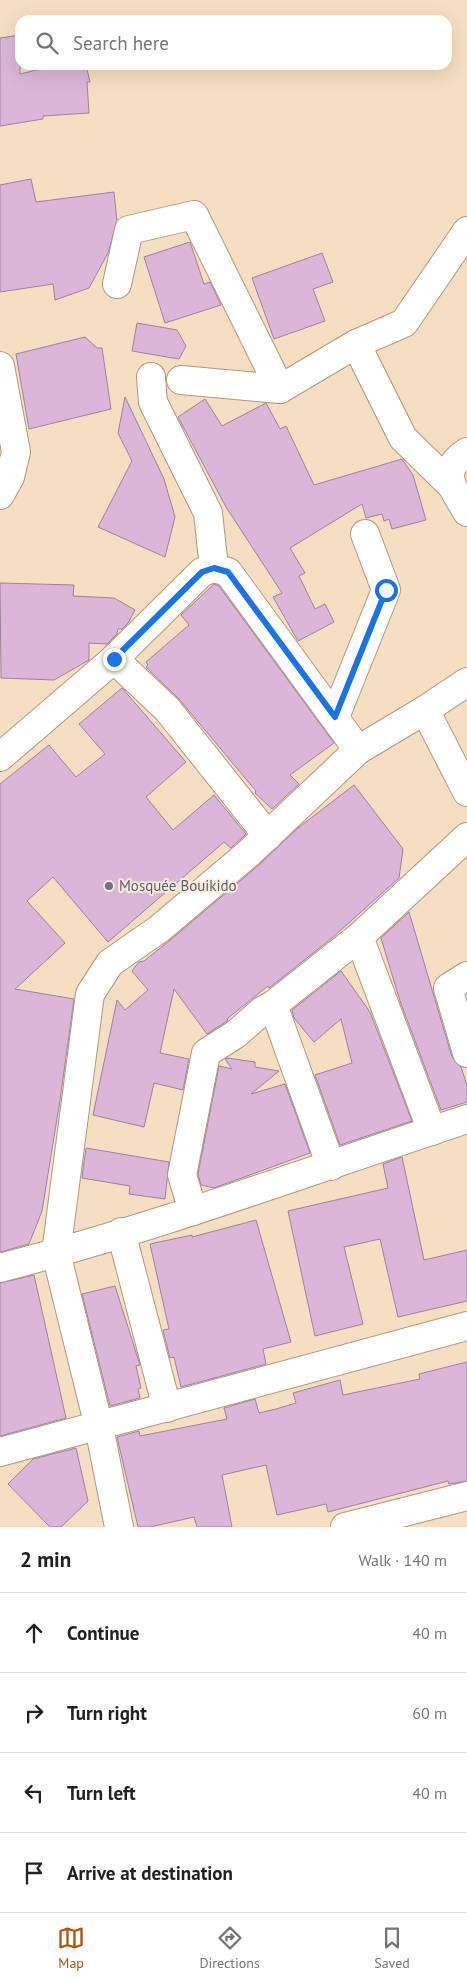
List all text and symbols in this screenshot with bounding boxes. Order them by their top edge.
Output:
search box [15,15,452,70]
icon: search [33,29,61,57]
text: Search here [73,31,169,55]
route start [375,579,398,602]
route end [103,648,126,671]
place label: Mosquée Bouikido [119,876,237,895]
marker: Mosquée Bouikido [103,880,115,892]
text: 2 min [20,1546,71,1573]
text: Walk · 140 m [358,1550,447,1570]
icon: ahead [20,1619,48,1647]
text: Continue [67,1621,139,1645]
text: 40 m [412,1623,447,1643]
icon: right [20,1699,48,1727]
text: Turn right [67,1701,147,1725]
text: 60 m [412,1703,447,1723]
icon: left [20,1779,48,1807]
text: Turn left [67,1781,136,1805]
text: 40 m [412,1783,447,1803]
icon: arrive [20,1859,48,1887]
text: Arrive at destination [67,1861,233,1885]
tab: Map [57,1924,85,1972]
tab: Directions [199,1924,260,1972]
tab: Saved [374,1924,410,1972]

